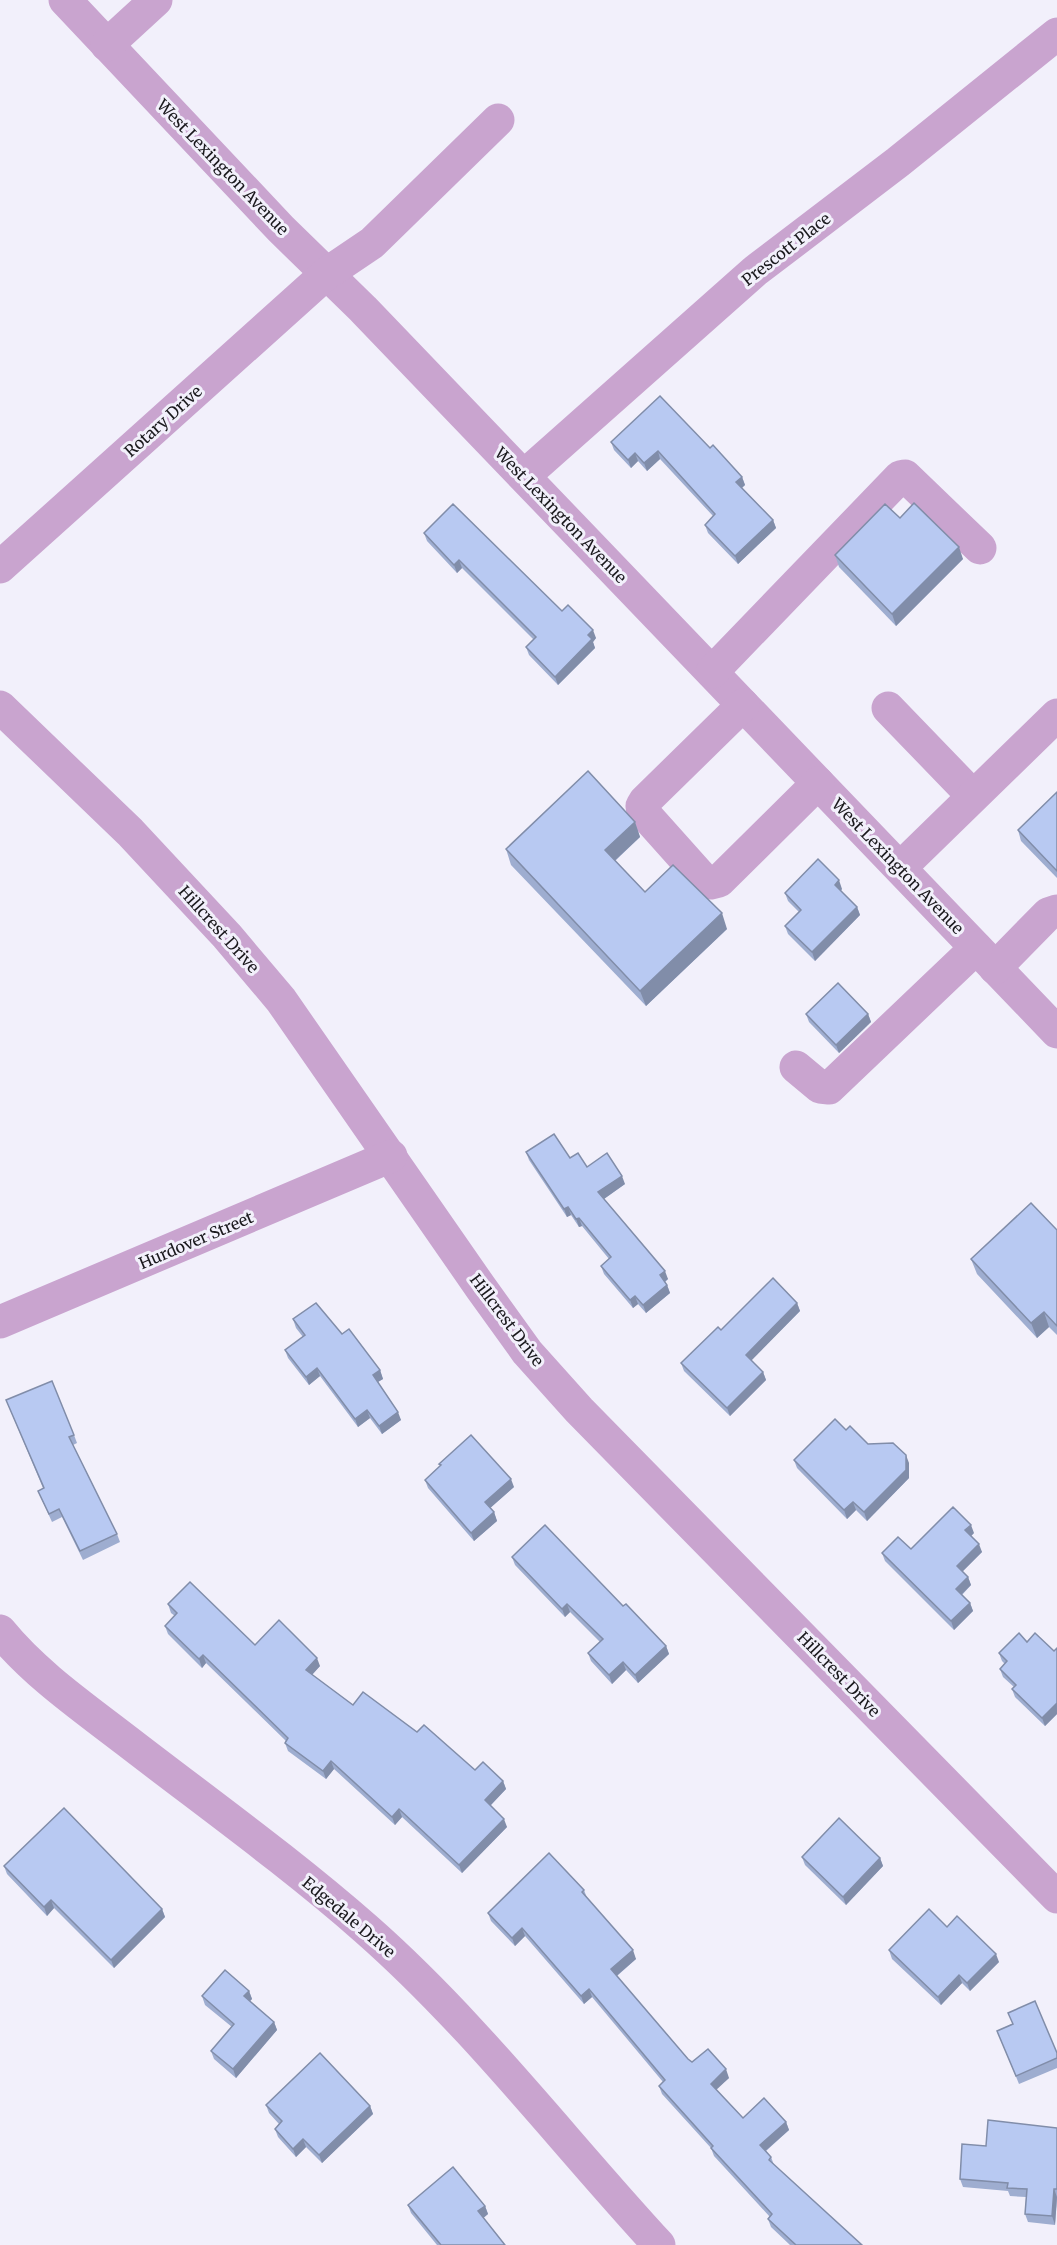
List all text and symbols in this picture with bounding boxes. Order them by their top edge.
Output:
street label: West Lexington Avenue [152,94,293,239]
street label: Prescott Place [738,208,834,290]
street label: Rotary Drive [120,381,206,461]
street label: West Lexington Avenue [490,442,631,587]
street label: West Lexington Avenue [827,793,968,938]
street label: Hillcrest Drive [175,881,263,977]
street label: Hurdover Street [136,1207,257,1273]
street label: Hillcrest Drive [466,1270,548,1370]
street label: Hillcrest Drive [793,1627,885,1721]
street label: Edgedale Drive [298,1872,400,1962]

